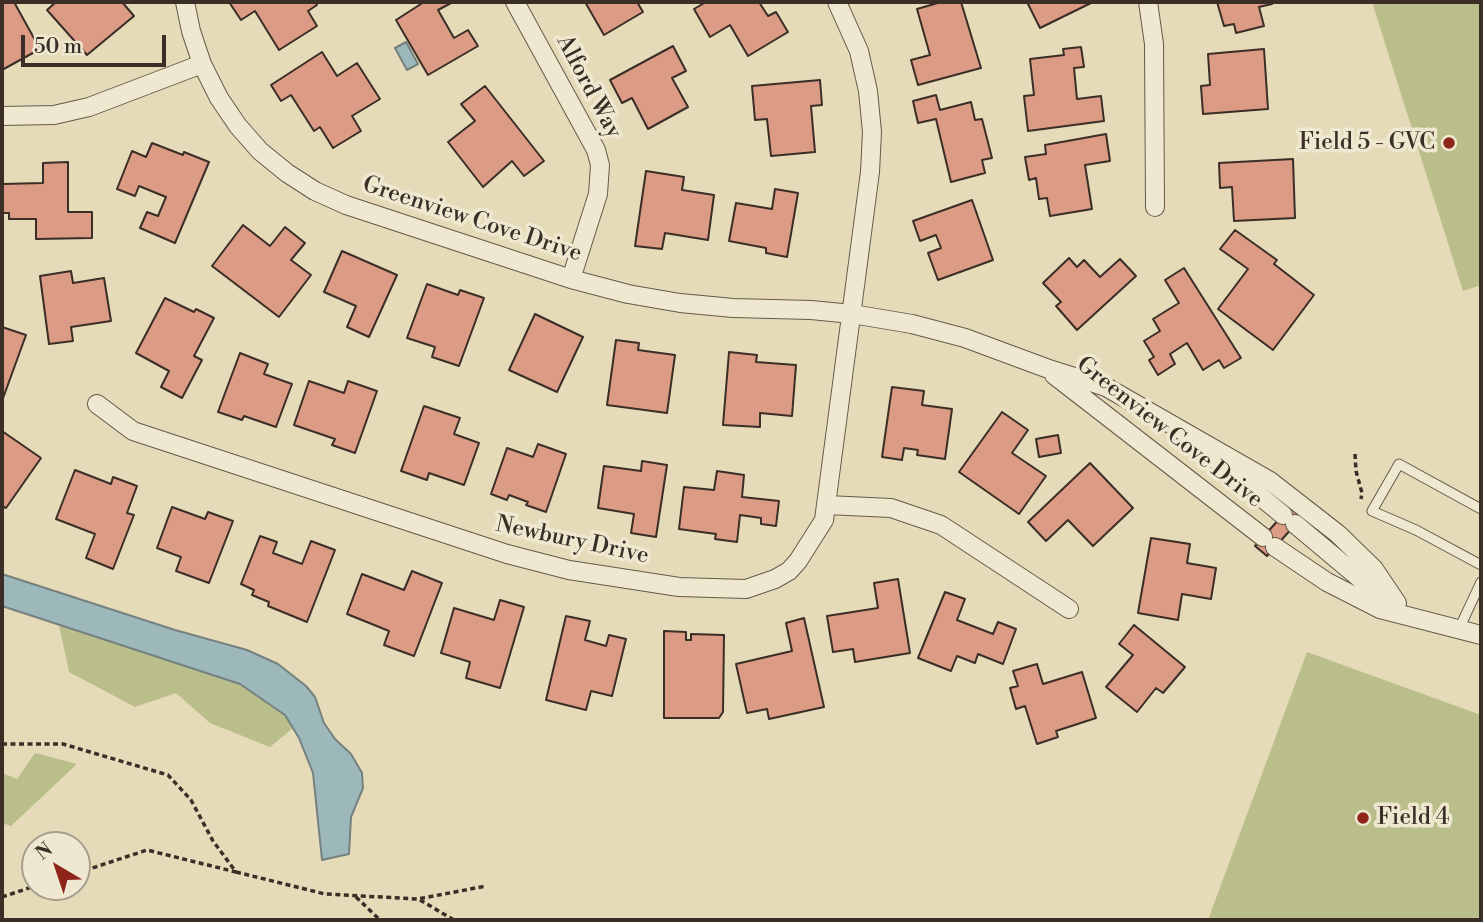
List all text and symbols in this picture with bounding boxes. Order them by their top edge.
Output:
scale bar [24,21,170,65]
street label: Alford Way [549,31,627,143]
text: 50 m [34,34,82,60]
place label: Field 5 - GVC [1299,129,1435,157]
marker: Field 5 - GVC [1441,135,1457,151]
street label: Greenview Cove Drive [359,172,585,268]
street label: Greenview Cove Drive [1070,352,1268,514]
street label: Newbury Drive [493,511,651,571]
place label: Field 4 [1377,804,1449,832]
marker: Field 4 [1355,810,1371,826]
north arrow [21,831,91,901]
text: N [31,837,57,865]

